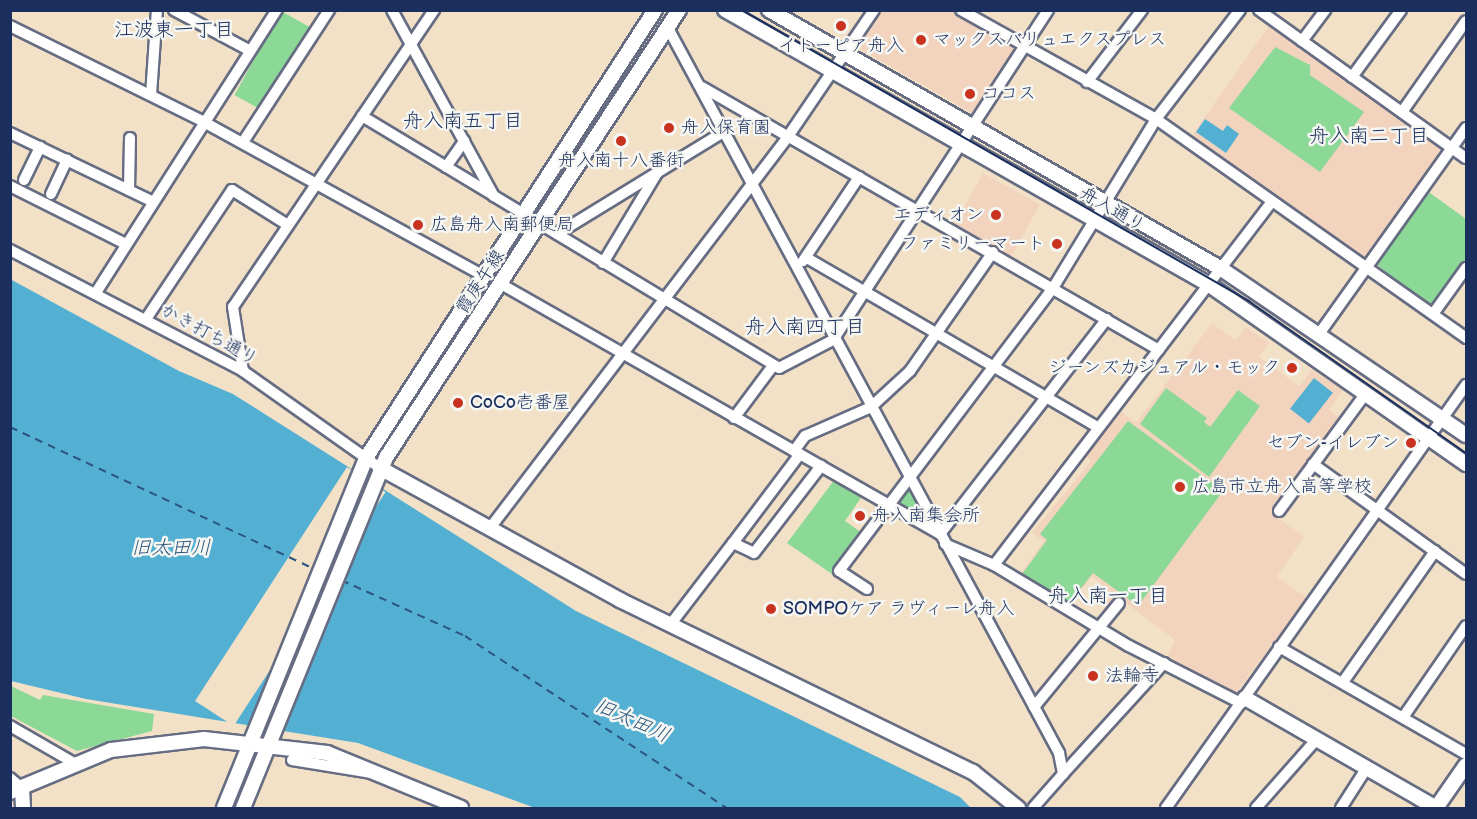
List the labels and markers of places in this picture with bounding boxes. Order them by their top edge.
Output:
marker: イトーピア舟入 [834,19,848,33]
place label: マックスバリュエクスプレス [933,29,1167,51]
marker: マックスバリュエクスプレス [914,33,928,47]
place label: イトーピア舟入 [778,35,904,57]
place label: ココス [982,83,1036,105]
marker: ココス [963,87,977,101]
place label: 舟入保育園 [681,117,771,139]
marker: 舟入保育園 [662,121,676,135]
marker: 舟入南十八番街 [614,134,628,148]
place label: 舟入南十八番街 [558,150,684,172]
place label: エディオン [894,204,984,226]
marker: エディオン [989,208,1003,222]
place label: 広島舟入南郵便局 [430,214,574,236]
marker: 広島舟入南郵便局 [411,218,425,232]
place label: ファミリーマート [901,233,1045,255]
marker: ファミリーマート [1050,237,1064,251]
place label: ジーンズカジュアル・モック [1046,357,1280,379]
marker: ジーンズカジュアル・モック [1285,361,1299,375]
place label: CoCo壱番屋 [470,392,570,414]
marker: CoCo壱番屋 [451,396,465,410]
place label: セブン-イレブン [1266,432,1399,454]
marker: セブン-イレブン [1404,436,1418,450]
place label: 広島市立舟入高等学校 [1192,476,1372,498]
marker: 広島市立舟入高等学校 [1173,480,1187,494]
place label: 舟入南集会所 [872,505,980,527]
marker: 舟入南集会所 [853,509,867,523]
place label: SOMPOケア ラヴィーレ舟入 [783,598,1015,620]
marker: SOMPOケア ラヴィーレ舟入 [764,602,778,616]
place label: 法輪寺 [1105,665,1159,687]
marker: 法輪寺 [1086,669,1100,683]

